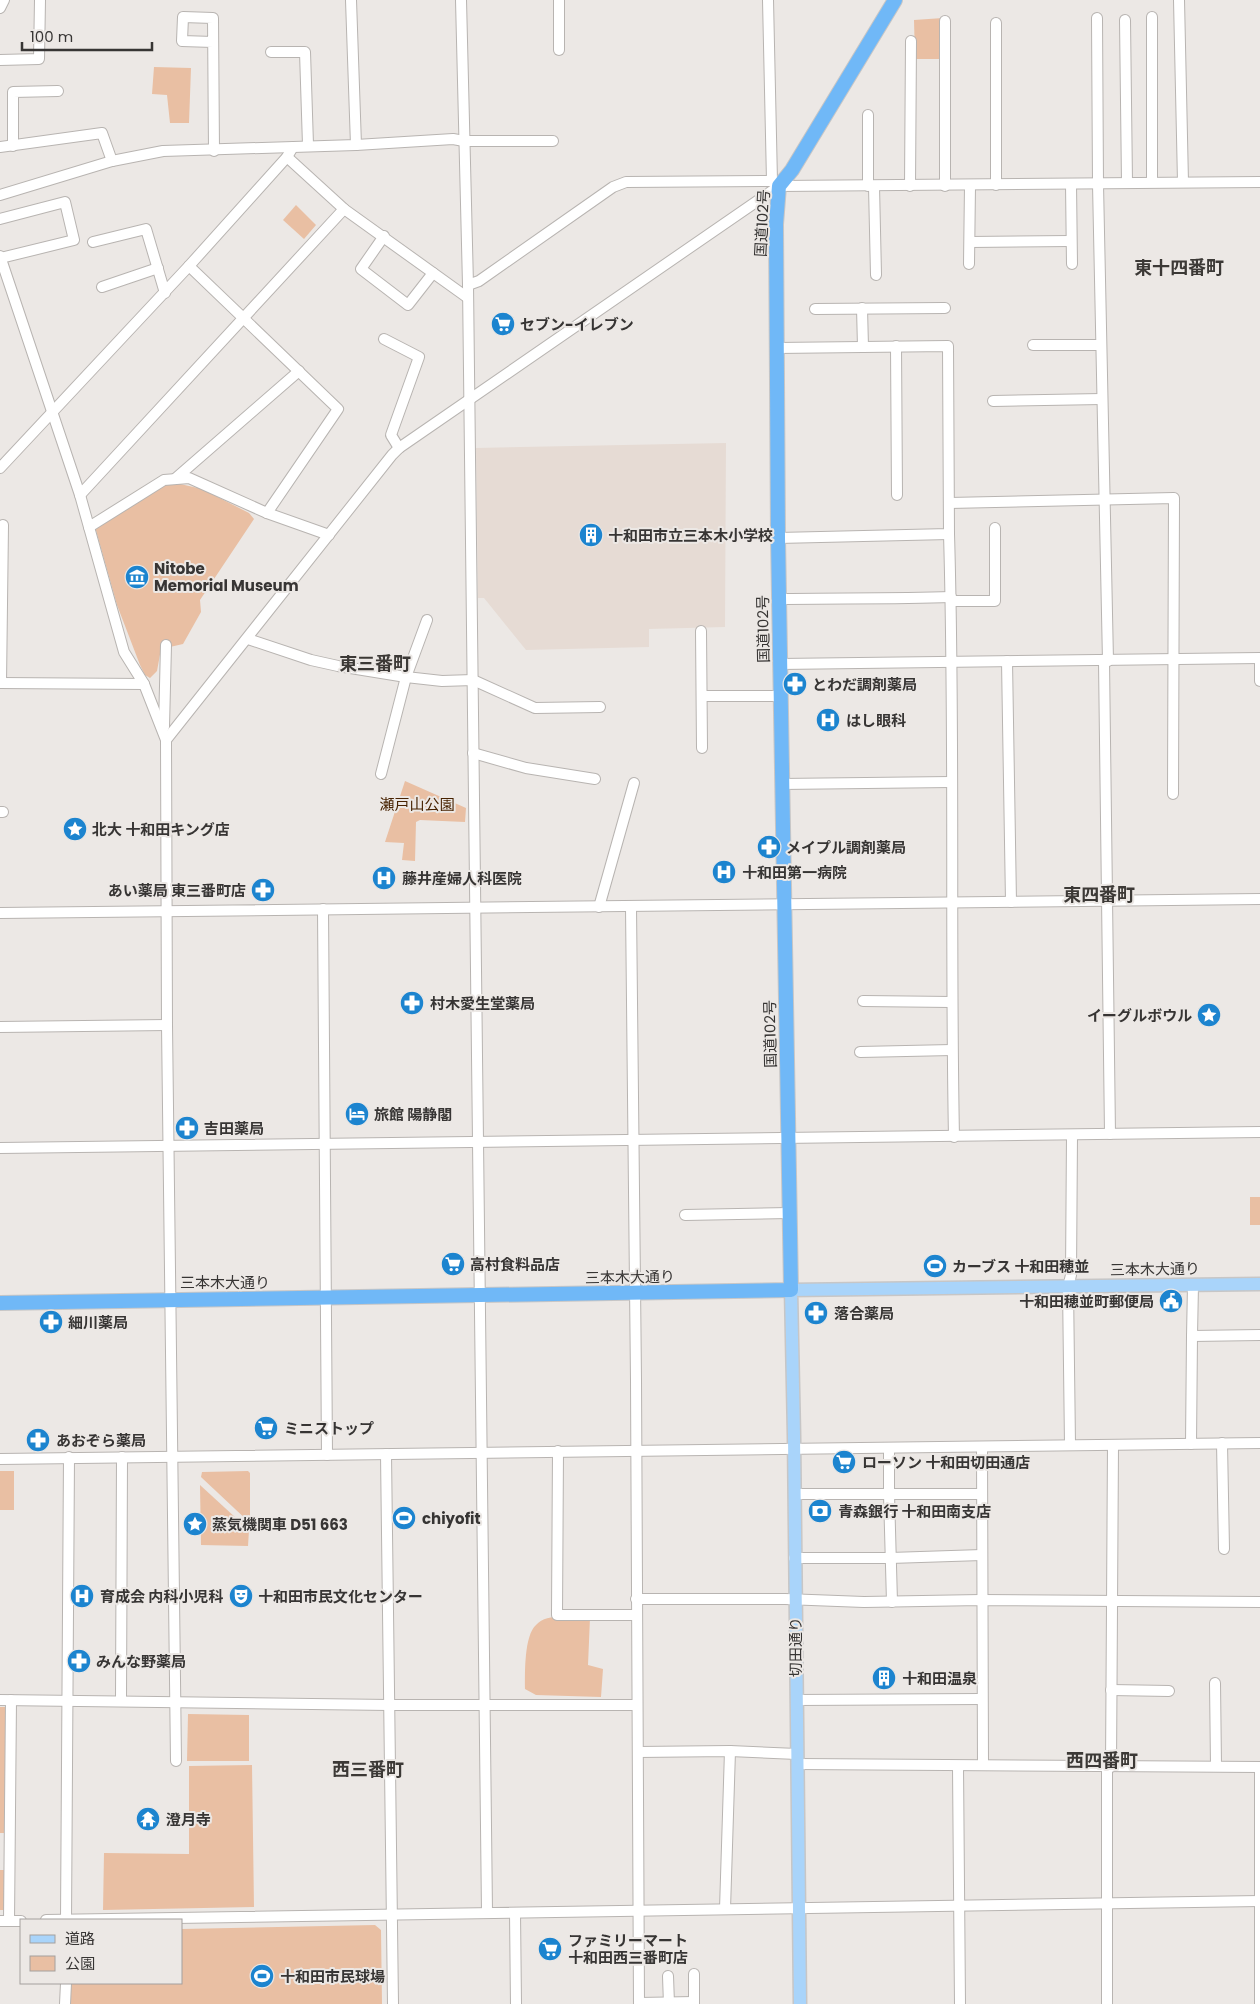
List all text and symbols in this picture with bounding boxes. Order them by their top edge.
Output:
scale bar [22,20,152,52]
text: 100 m [30,26,73,47]
street label: 国道102号 [750,189,774,257]
district label: 東十四番町 [1134,255,1224,280]
supermarket icon: セブン-イレブン [490,311,516,337]
place label: セブン-イレブン [520,314,634,335]
building icon: 十和田市立三本木小学校 [578,522,604,548]
place label: 十和田市立三本木小学校 [608,525,773,546]
place label: Nitobe Memorial Museum [154,558,299,596]
museum icon: Nitobe Memorial Museum [124,564,150,590]
street label: 国道102号 [752,595,774,663]
district label: 東三番町 [339,651,411,676]
pharmacy icon: とわだ調剤薬局 [782,671,808,697]
place label: とわだ調剤薬局 [812,674,917,695]
hospital icon: はし眼科 [815,707,841,733]
place label: はし眼科 [846,710,906,731]
park label: 瀬戸山公園 [379,794,455,815]
place icon: 北大 十和田キング店 [62,816,88,842]
place label: 北大 十和田キング店 [92,819,230,840]
pharmacy icon: メイプル調剤薬局 [756,834,782,860]
place label: メイプル調剤薬局 [786,837,906,858]
hospital icon: 十和田第一病院 [711,859,737,885]
place label: 十和田第一病院 [742,862,847,883]
hospital icon: 藤井産婦人科医院 [371,865,397,891]
place label: 藤井産婦人科医院 [402,868,522,889]
pharmacy icon: あい薬局 東三番町店 [250,877,276,903]
place label: あい薬局 東三番町店 [108,880,246,901]
district label: 東四番町 [1063,882,1135,907]
pharmacy icon: 村木愛生堂薬局 [399,990,425,1016]
place label: 村木愛生堂薬局 [430,993,535,1014]
street label: 国道102号 [759,1000,781,1068]
place icon: イーグルボウル [1196,1002,1222,1028]
place label: イーグルボウル [1087,1005,1192,1026]
hotel icon: 旅館 陽静閣 [344,1101,370,1127]
place label: 旅館 陽静閣 [374,1104,452,1125]
pharmacy icon: 吉田薬局 [174,1115,200,1141]
place label: 吉田薬局 [204,1118,264,1139]
supermarket icon: 高村食料品店 [440,1251,466,1277]
sports icon: カーブス 十和田穂並 [922,1253,948,1279]
place label: 高村食料品店 [470,1254,560,1275]
place label: カーブス 十和田穂並 [952,1256,1089,1277]
street label: 三本木大通り [1110,1258,1200,1280]
street label: 三本木大通り [585,1266,675,1288]
street label: 三本木大通り [180,1272,270,1293]
public building icon: 十和田穂並町郵便局 [1158,1288,1184,1314]
place label: 十和田穂並町郵便局 [1019,1291,1154,1312]
pharmacy icon: 落合薬局 [803,1300,829,1326]
place label: 落合薬局 [834,1303,894,1324]
pharmacy icon: 細川薬局 [38,1309,64,1335]
place label: 細川薬局 [68,1312,128,1333]
supermarket icon: ミニストップ [253,1415,279,1441]
place label: ミニストップ [284,1418,374,1439]
pharmacy icon: あおぞら薬局 [25,1427,51,1453]
place label: あおぞら薬局 [56,1430,146,1451]
supermarket icon: ローソン 十和田切田通店 [831,1449,857,1475]
place label: ローソン 十和田切田通店 [862,1452,1030,1473]
bank icon: 青森銀行 十和田南支店 [807,1498,833,1524]
place label: 青森銀行 十和田南支店 [838,1501,991,1522]
sports icon: chiyofit [391,1505,417,1531]
place label: chiyofit [422,1508,481,1529]
place icon: 蒸気機関車 D51 663 [182,1511,208,1537]
place label: 蒸気機関車 D51 663 [212,1514,348,1535]
hospital icon: 育成会 内科小児科 [69,1583,95,1609]
theatre icon: 十和田市民文化センター [228,1583,254,1609]
place label: 育成会 内科小児科 [100,1586,223,1607]
place label: 十和田市民文化センター [258,1586,423,1607]
street label: 切田通り [785,1617,806,1677]
pharmacy icon: みんな野薬局 [66,1648,92,1674]
place label: みんな野薬局 [96,1651,186,1672]
building icon: 十和田温泉 [871,1665,897,1691]
place label: 十和田温泉 [902,1668,977,1689]
district label: 西四番町 [1066,1748,1138,1773]
district label: 西三番町 [332,1757,404,1782]
temple icon: 澄月寺 [135,1806,161,1832]
place label: 澄月寺 [166,1809,211,1830]
legend [20,1919,182,1984]
text: 道路 [65,1928,95,1949]
place label: ファミリーマート 十和田西三番町店 [568,1930,688,1968]
supermarket icon: ファミリーマート 十和田西三番町店 [537,1936,563,1962]
text: 公園 [65,1953,95,1974]
sports icon: 十和田市民球場 [249,1963,275,1989]
place label: 十和田市民球場 [280,1966,385,1987]

